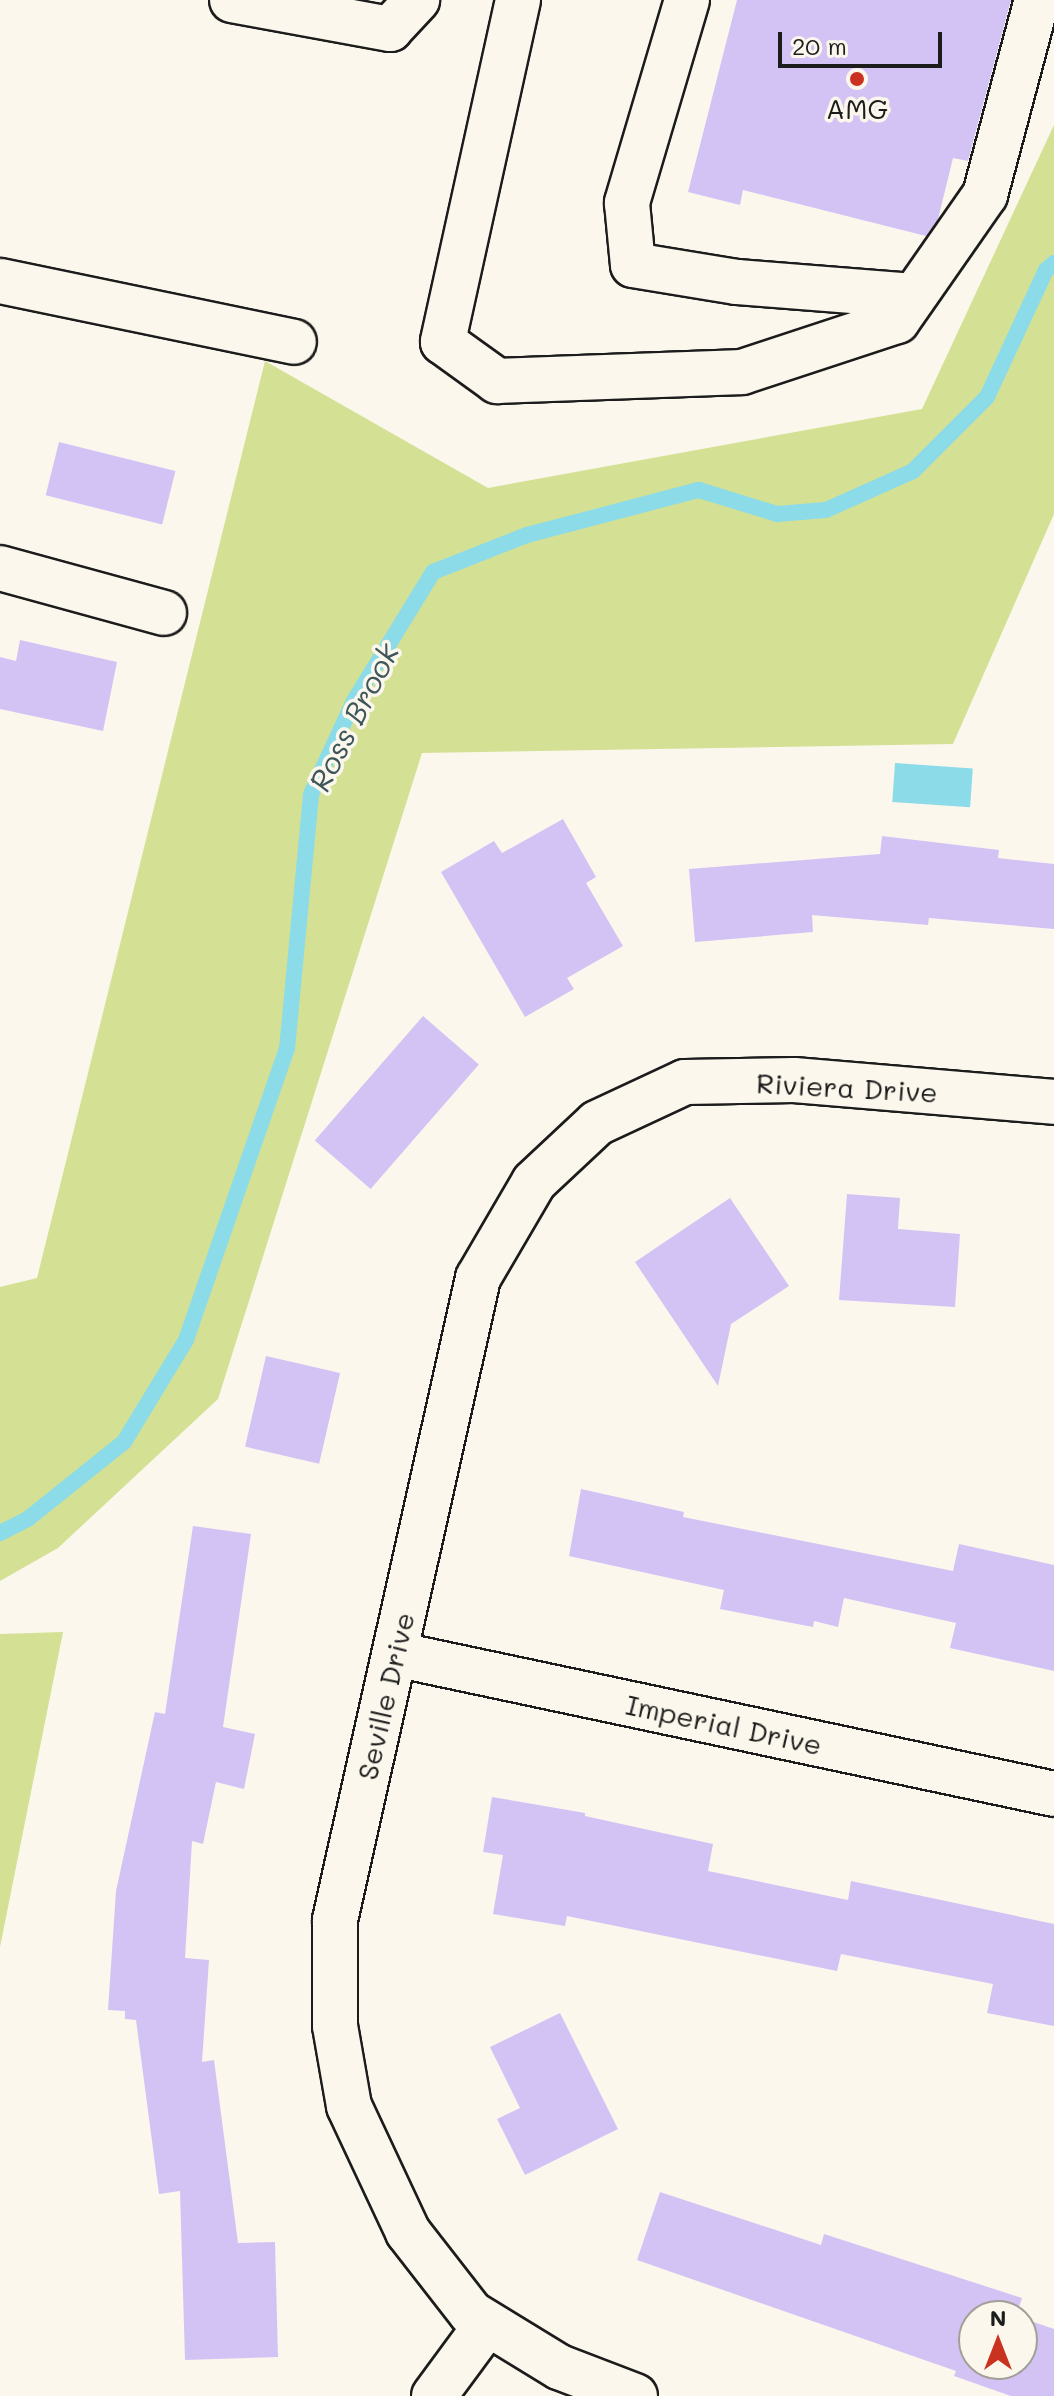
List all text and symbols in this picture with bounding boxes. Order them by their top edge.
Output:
scale bar [782,16,946,66]
text: 20 m [792,30,847,61]
marker: AMG [848,70,866,88]
place label: AMG [826,91,888,125]
water label: Ross Brook [300,637,406,797]
street label: Riviera Drive [755,1065,939,1109]
street label: Seville Drive [349,1609,421,1783]
street label: Imperial Drive [623,1687,825,1761]
north arrow [958,2300,1038,2380]
text: N [990,2303,1006,2332]

